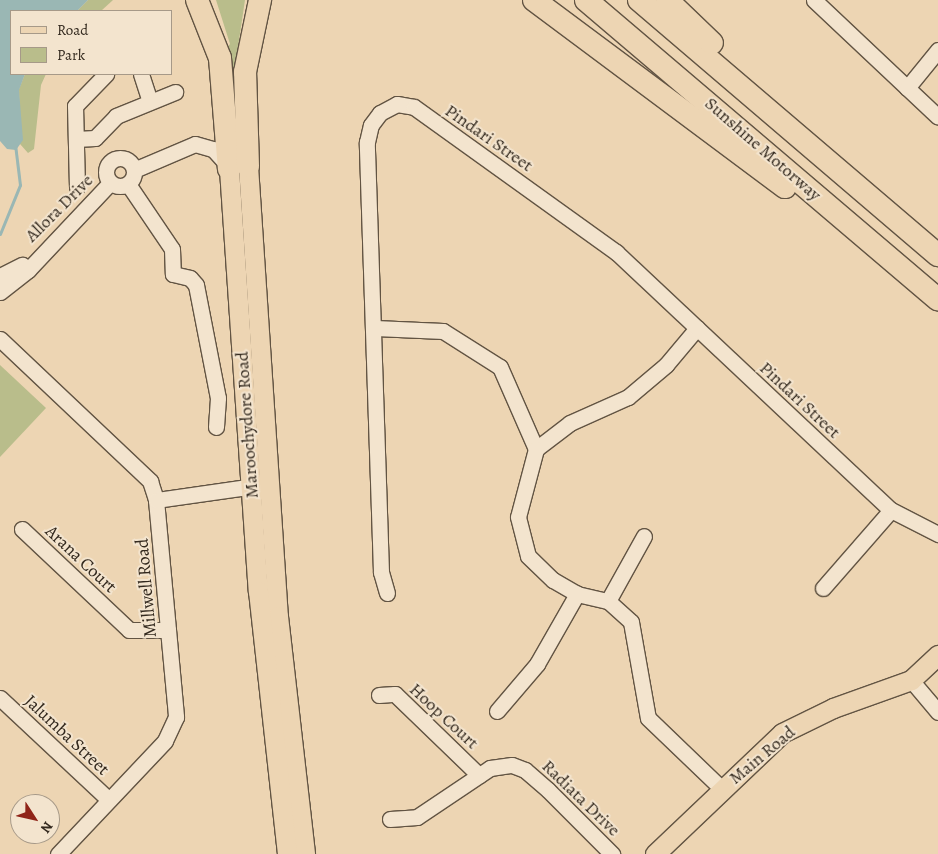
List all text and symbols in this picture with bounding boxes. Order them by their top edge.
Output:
legend [10,10,172,75]
text: Road [57,20,88,40]
text: Park [57,45,85,65]
street label: Sunshine Motorway [700,93,826,205]
street label: Pindari Street [441,100,537,176]
street label: Allora Drive [21,170,97,246]
street label: Maroochydore Road [231,351,263,499]
street label: Pindari Street [755,357,845,443]
street label: Arana Court [41,521,121,597]
street label: Millwell Road [131,538,161,638]
street label: Hoop Court [405,679,483,753]
street label: Jalumba Street [20,690,114,780]
street label: Main Road [725,721,799,789]
street label: Radiata Drive [537,755,625,841]
north arrow [10,794,60,844]
text: N [36,818,58,837]

